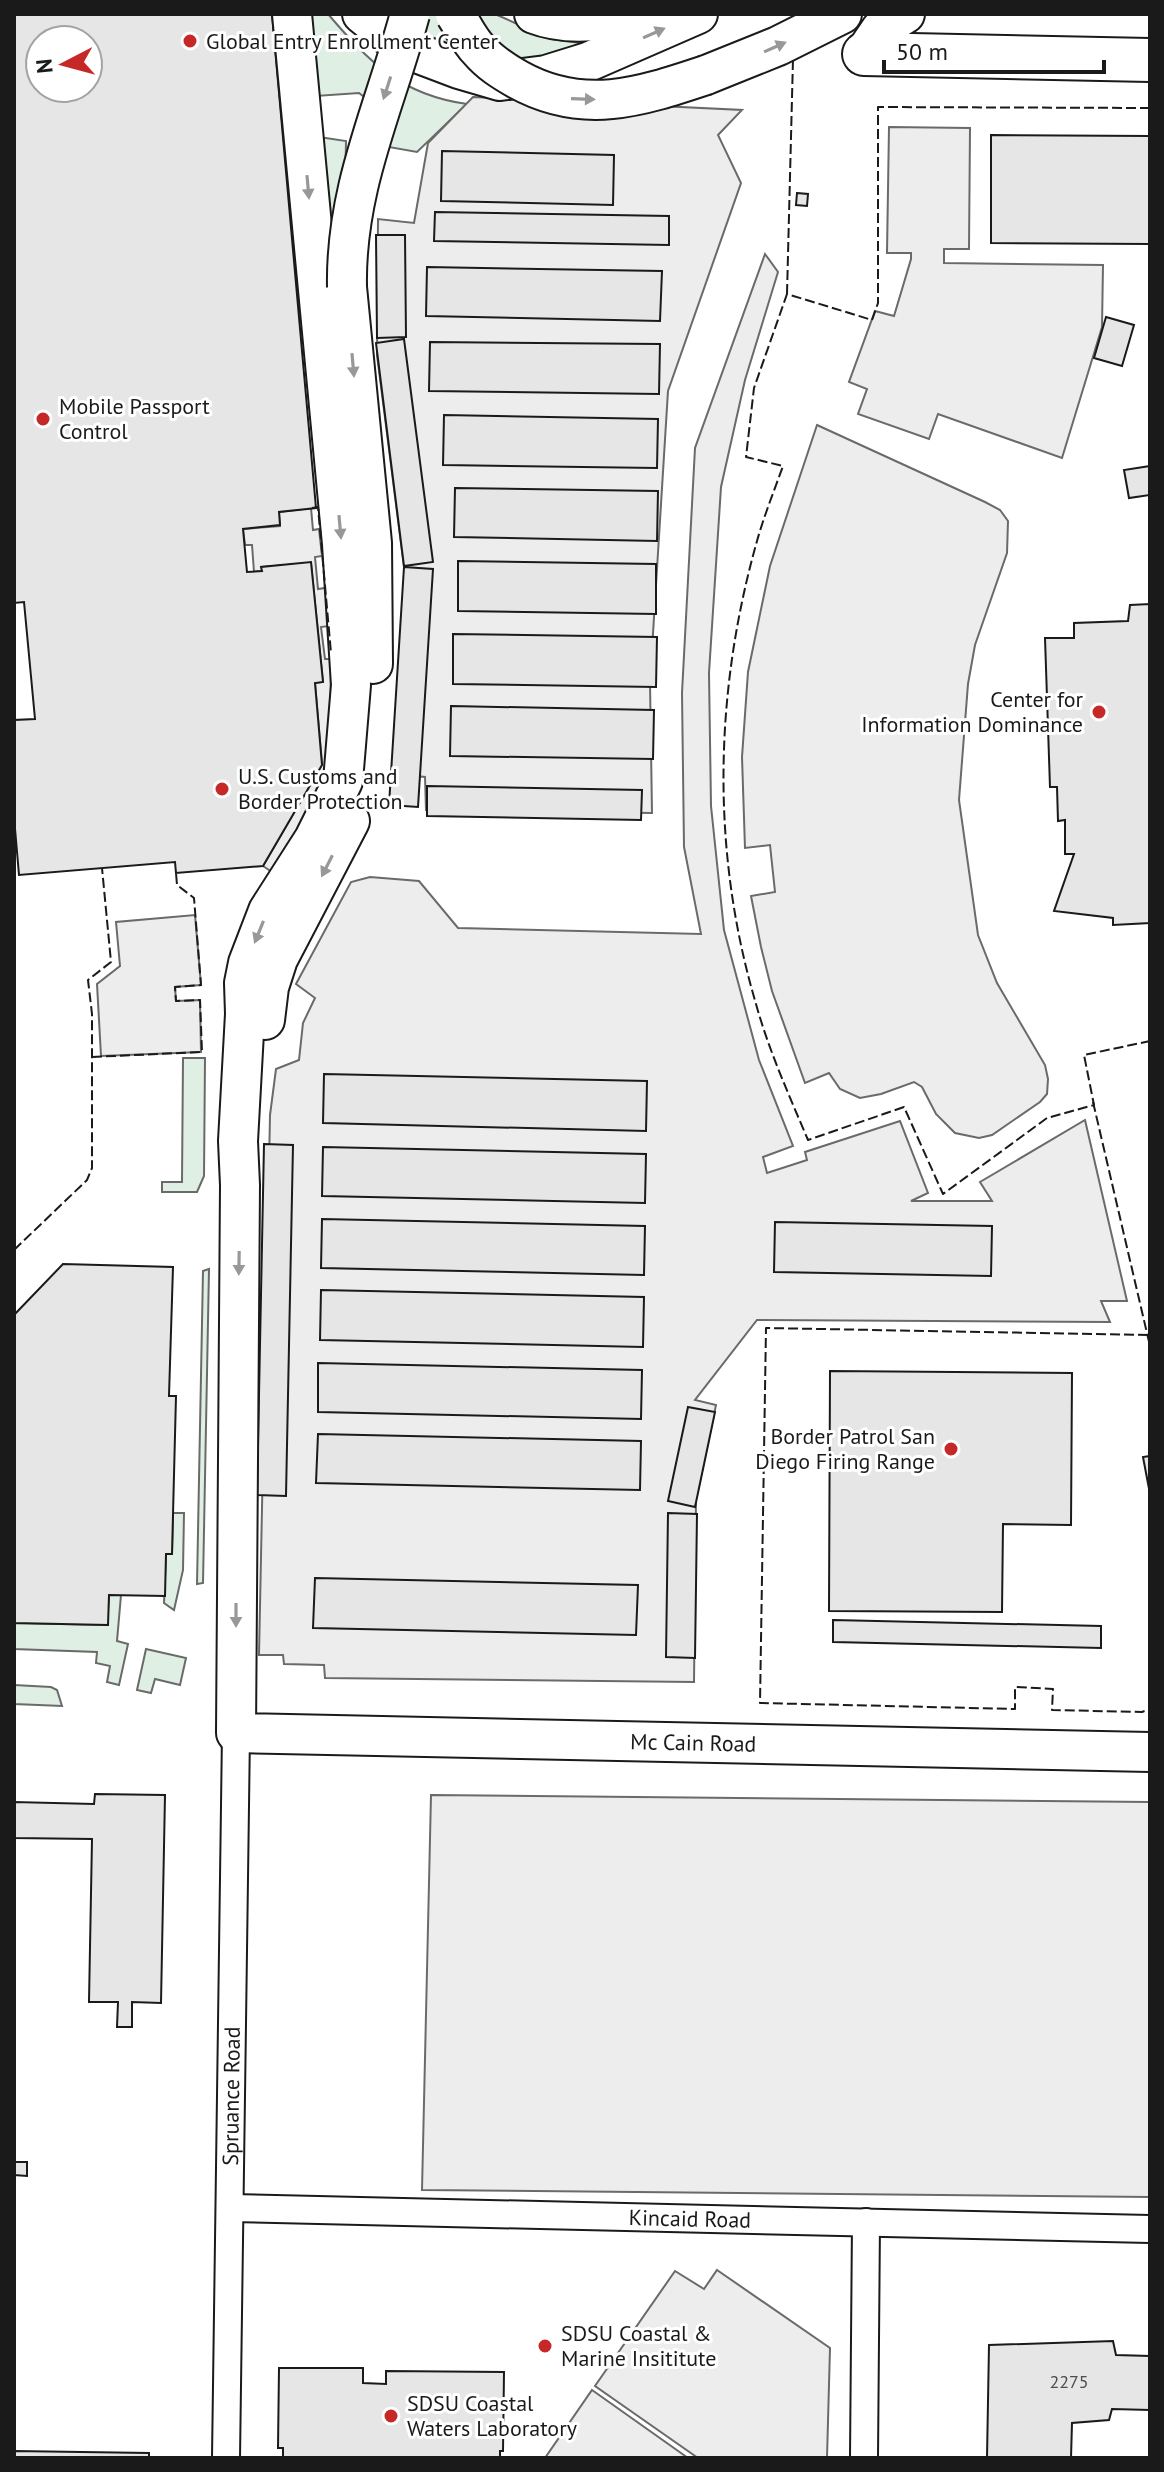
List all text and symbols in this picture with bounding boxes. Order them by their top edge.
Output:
north arrow [24,24,104,104]
scale bar [884,24,1104,74]
place label: Global Entry Enrollment Center [206,27,499,55]
one-way arrow [642,27,666,40]
marker: Global Entry Enrollment Center [181,32,199,50]
text: 50 m [896,36,948,67]
one-way arrow [763,40,787,54]
text: N [29,57,59,75]
one-way arrow [380,77,392,101]
one-way arrow [571,93,597,106]
one-way arrow [302,175,315,200]
one-way arrow [347,353,360,378]
place label: Mobile Passport Control [59,392,210,445]
marker: Mobile Passport Control [34,410,52,428]
one-way arrow [334,515,347,540]
place label: Center for Information Dominance [861,685,1084,738]
marker: Center for Information Dominance [1090,703,1108,721]
place label: U.S. Customs and Border Protection [238,762,403,815]
marker: U.S. Customs and Border Protection [213,780,231,798]
one-way arrow [321,855,334,878]
one-way arrow [253,920,266,944]
one-way arrow [233,1251,246,1276]
place label: Border Patrol San Diego Firing Range [755,1422,935,1475]
marker: Border Patrol San Diego Firing Range [942,1440,960,1458]
one-way arrow [230,1603,242,1628]
street label: Mc Cain Road [630,1727,757,1758]
street label: Spruance Road [216,2026,246,2166]
street label: Kincaid Road [628,2203,751,2234]
place label: SDSU Coastal & Marine Insititute [561,2319,716,2372]
marker: SDSU Coastal & Marine Insititute [536,2337,554,2355]
house number: 2275 [1049,2370,1089,2393]
place label: SDSU Coastal Waters Laboratory [407,2389,578,2442]
marker: SDSU Coastal Waters Laboratory [382,2407,400,2425]

